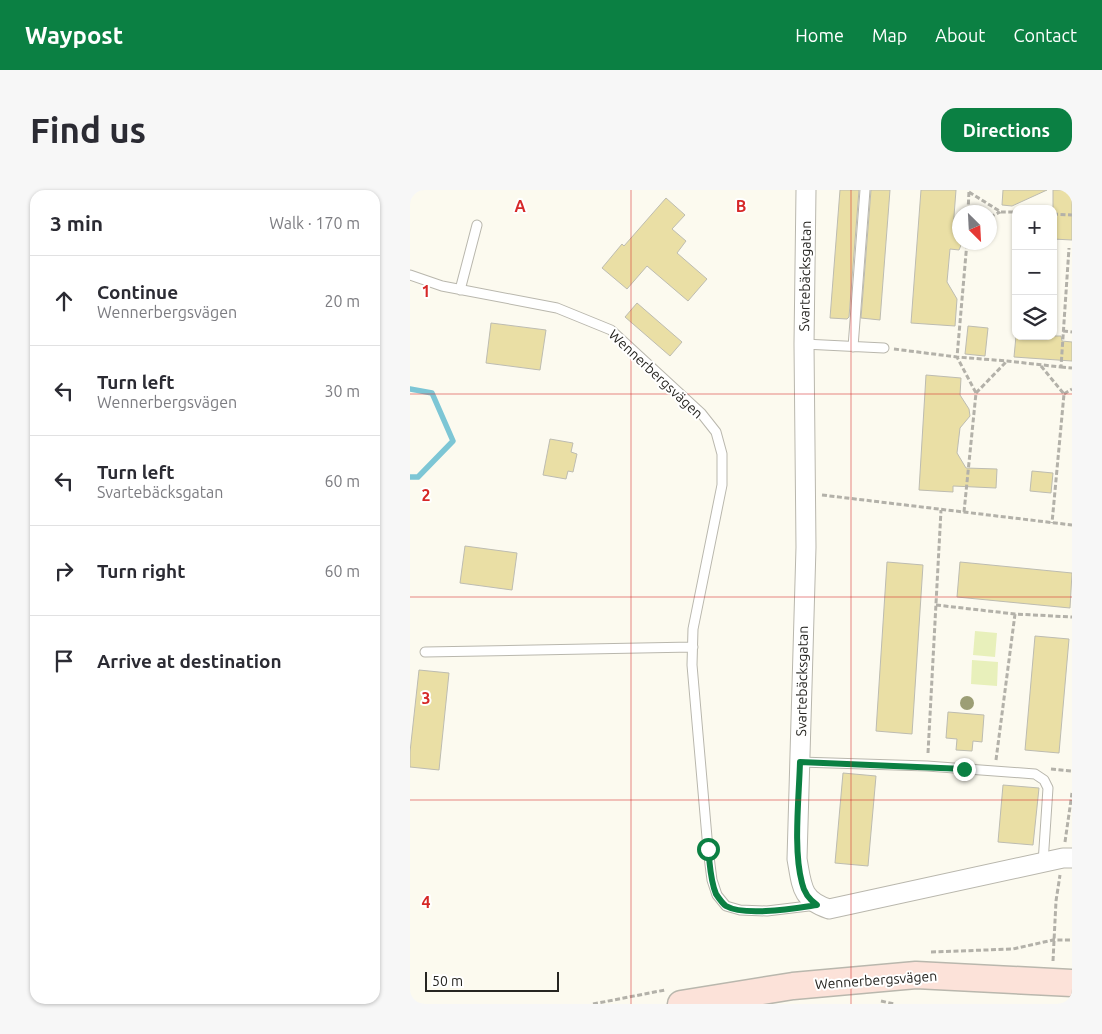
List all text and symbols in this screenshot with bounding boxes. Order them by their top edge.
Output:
text: Waypost [25,22,123,49]
text: Home [795,25,844,45]
text: Map [872,25,907,45]
text: About [935,25,985,45]
text: Contact [1013,25,1077,45]
button: Directions [941,108,1072,152]
text: Find us [30,110,146,150]
text: A [514,197,526,215]
text: B [736,197,746,215]
north arrow [952,205,997,250]
map controls [1012,205,1057,340]
button: + [1012,205,1057,250]
text: 3 min [50,211,103,235]
text: Walk · 170 m [269,214,360,232]
street label: Svartebäcksgatan [796,221,814,331]
button: − [1012,250,1057,295]
text: Continue [97,281,178,303]
text: 1 [421,282,431,300]
icon: ahead [50,287,78,315]
text: 20 m [324,292,360,310]
button: layers [1012,295,1057,340]
text: Wennerbergsvägen [97,303,237,321]
street label: Wennerbergsvägen [606,326,706,422]
text: Turn left [97,371,175,393]
icon: left [50,377,78,405]
text: 30 m [324,382,360,400]
text: Wennerbergsvägen [97,393,237,411]
text: Turn left [97,461,175,483]
icon: left [50,467,78,495]
text: 60 m [324,472,360,490]
text: Svartebäcksgatan [97,483,223,501]
text: 2 [421,486,431,504]
icon: right [50,557,78,585]
text: Turn right [97,560,185,582]
text: 60 m [324,562,360,580]
street label: Svartebäcksgatan [793,626,811,736]
icon: arrive [50,647,78,675]
text: Arrive at destination [97,650,282,672]
text: 3 [421,689,431,707]
route end [953,758,976,781]
route start [697,838,720,861]
text: 4 [421,893,431,911]
street label: Wennerbergsvägen [814,968,938,992]
scale bar [425,969,559,992]
text: 50 m [432,973,463,989]

